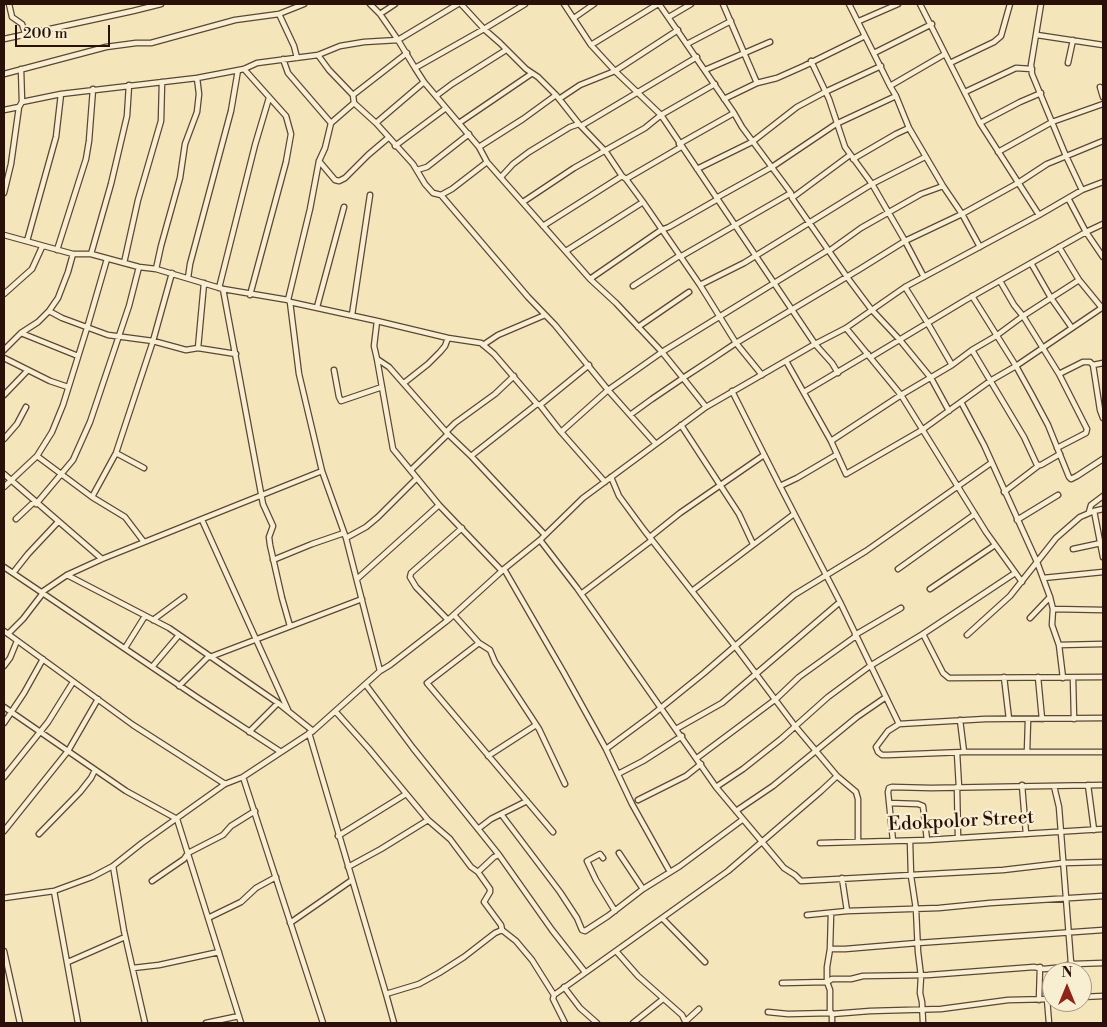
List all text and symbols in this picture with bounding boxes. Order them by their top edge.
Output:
scale bar [18,15,112,47]
text: 200 m [23,24,68,43]
street label: Edokpolor Street [887,807,1035,837]
north arrow [1042,962,1092,1012]
text: N [1061,964,1073,982]

